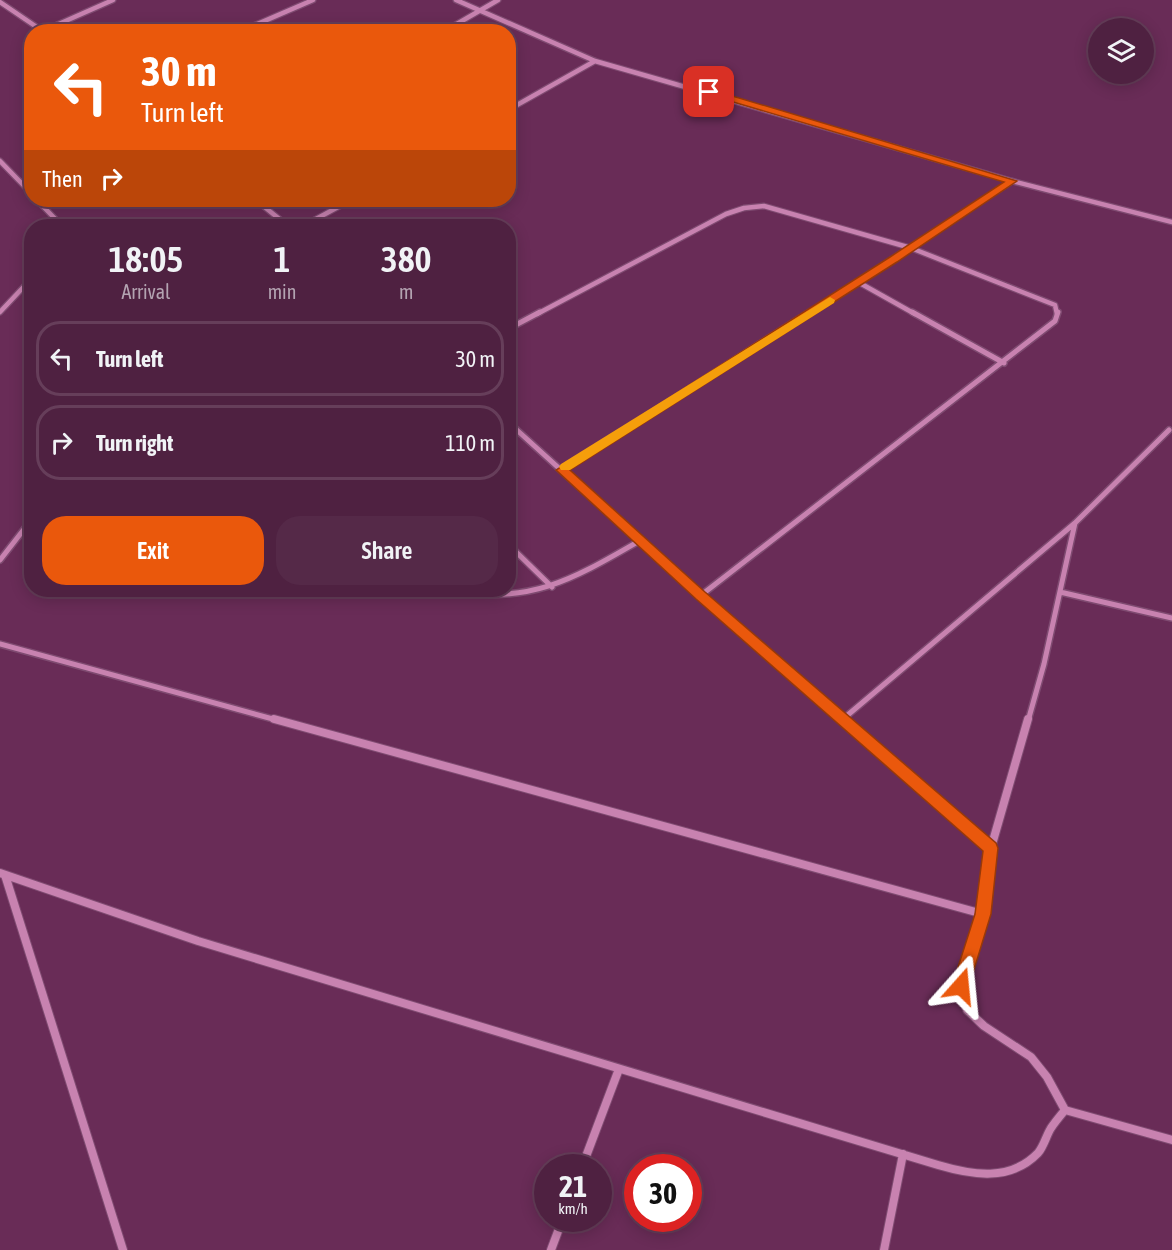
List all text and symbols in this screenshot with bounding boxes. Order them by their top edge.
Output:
map controls [1088,18,1154,84]
button: layers [1088,18,1154,84]
text: 30 m [141,47,216,95]
icon: left [42,48,120,126]
pin [683,66,734,117]
icon: arrive [692,75,725,108]
text: Turn left [141,97,224,128]
icon: right [95,162,128,195]
text: Then [42,166,83,192]
text: 18:05 [108,238,183,280]
text: 1 [274,238,290,280]
text: 380 [381,238,432,280]
text: Arrival [121,280,170,303]
text: min [268,280,296,303]
text: m [399,280,413,303]
icon: left [45,342,78,375]
text: Turn left [96,346,163,372]
text: 30 m [455,346,495,372]
icon: right [45,426,78,459]
text: Turn right [96,430,173,456]
text: 110 m [445,430,495,456]
button: Exit [42,516,264,585]
button: Share [276,516,498,585]
position arrow [929,954,993,1018]
speed limit sign: 30 [624,1154,702,1232]
text: 21 [559,1169,587,1203]
text: km/h [558,1200,588,1217]

